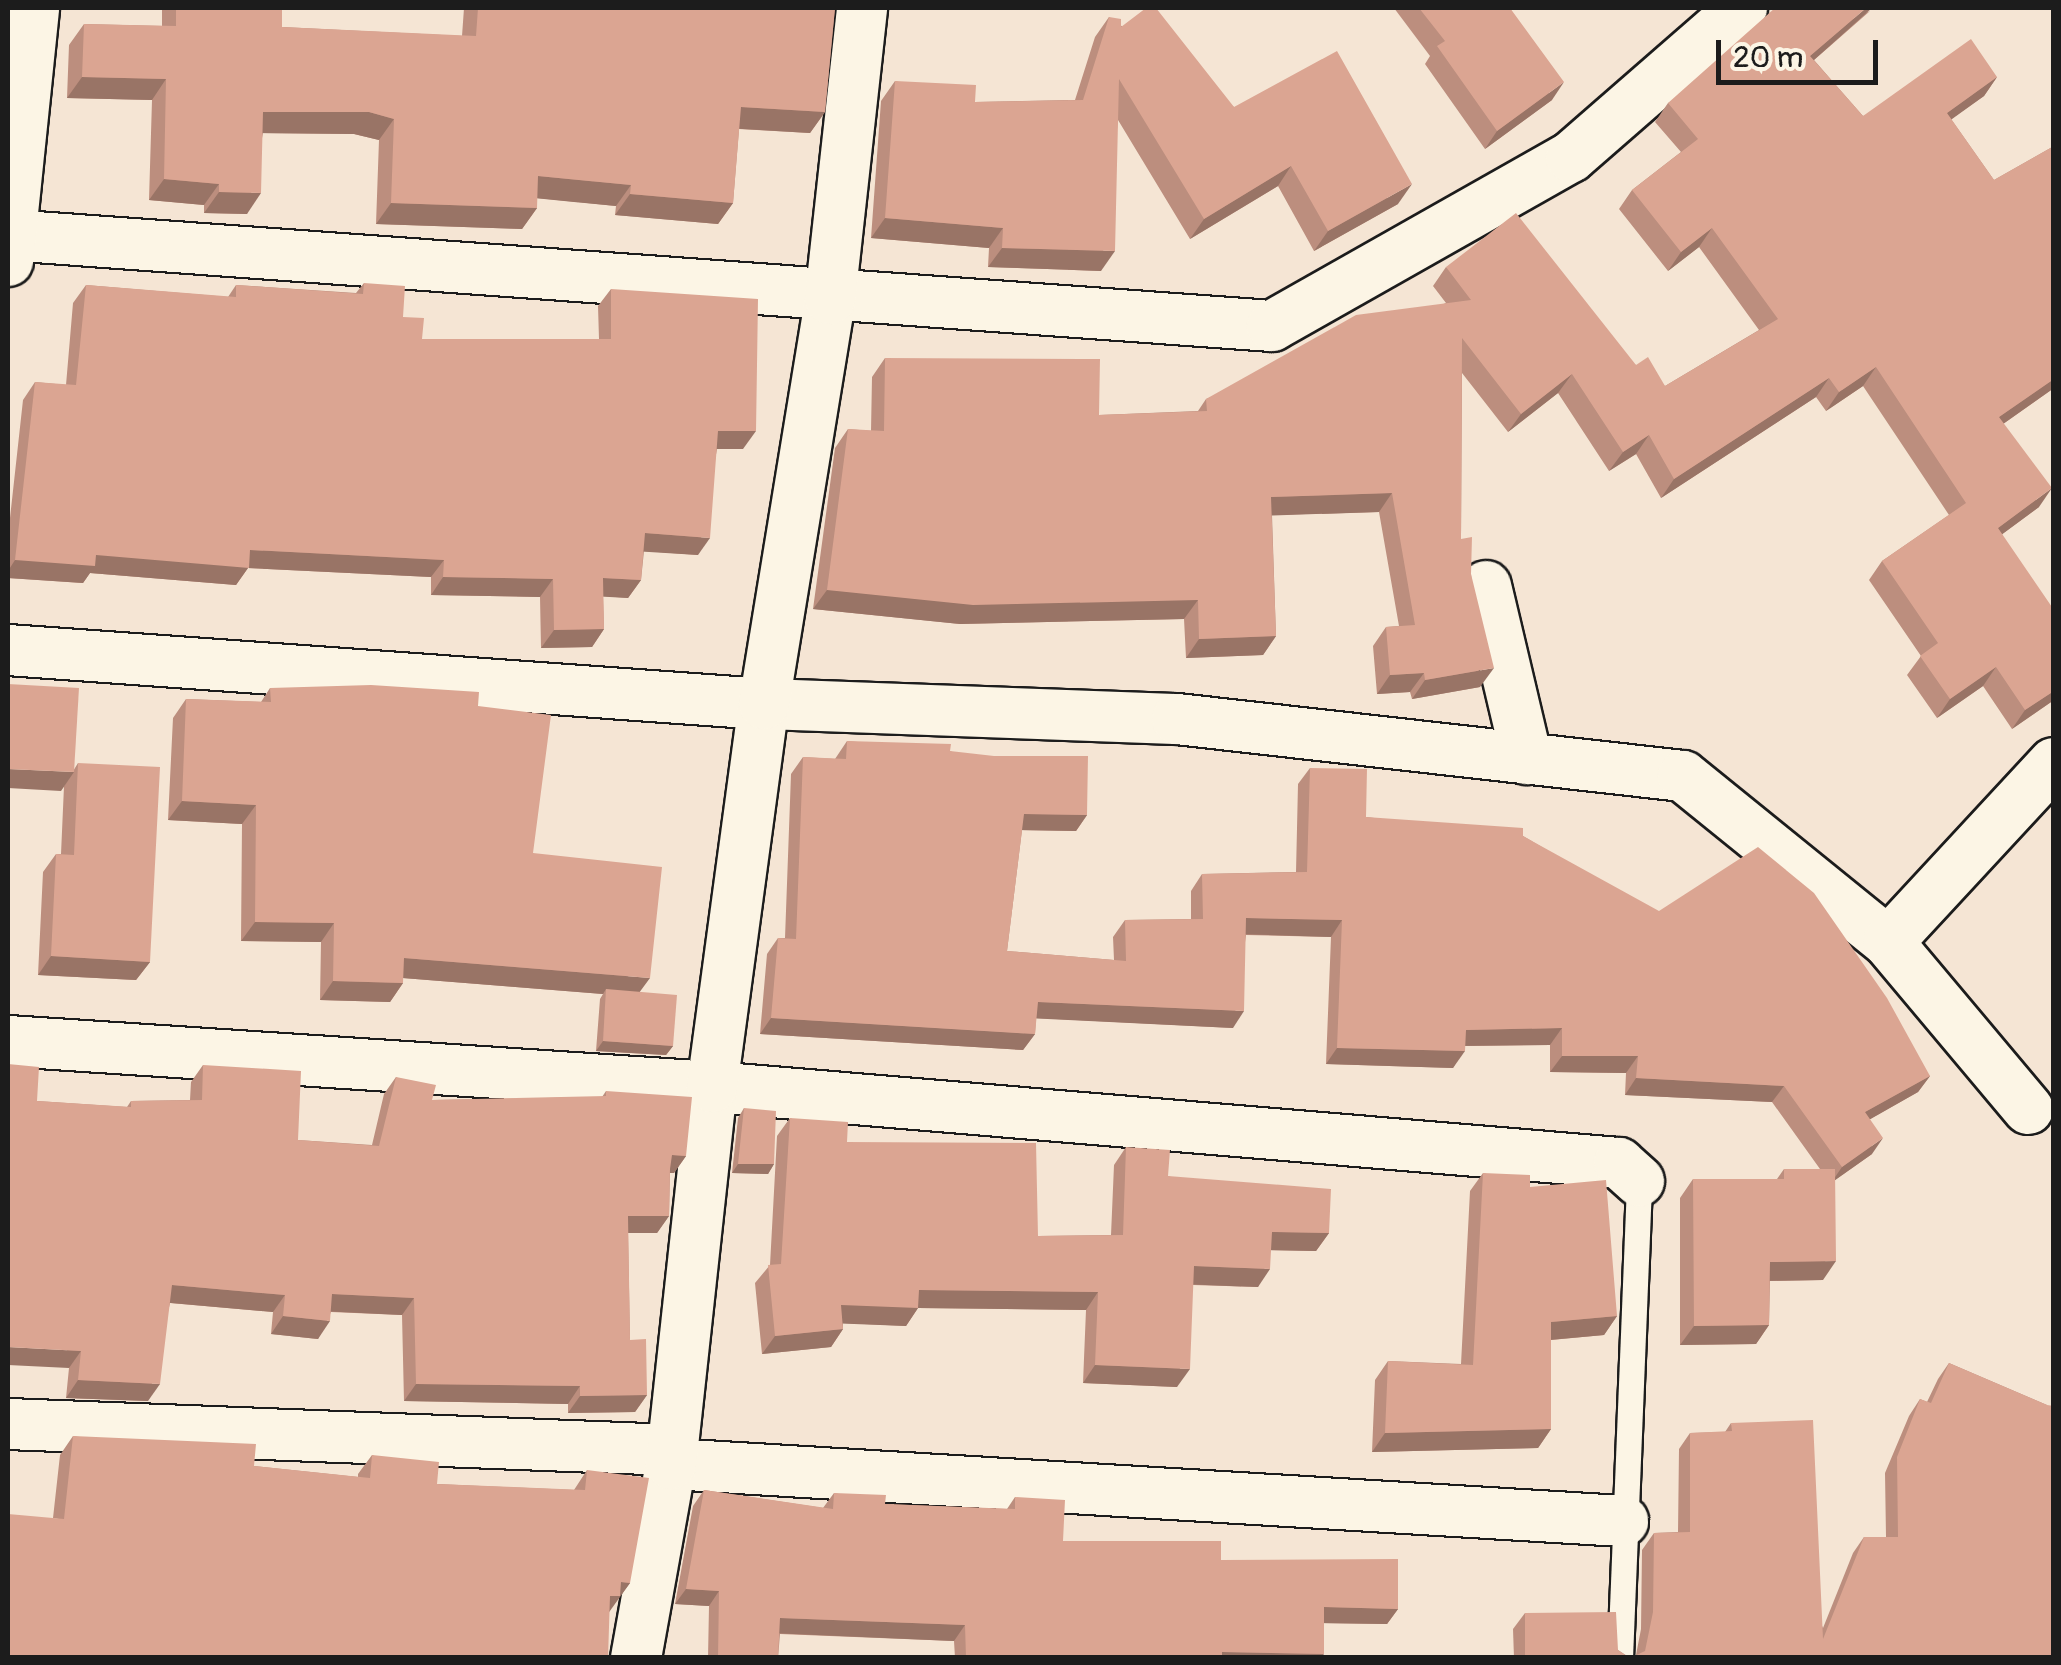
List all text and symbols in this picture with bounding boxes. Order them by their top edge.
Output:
scale bar [1721,20,1884,82]
text: 20 m [1733,39,1803,76]

